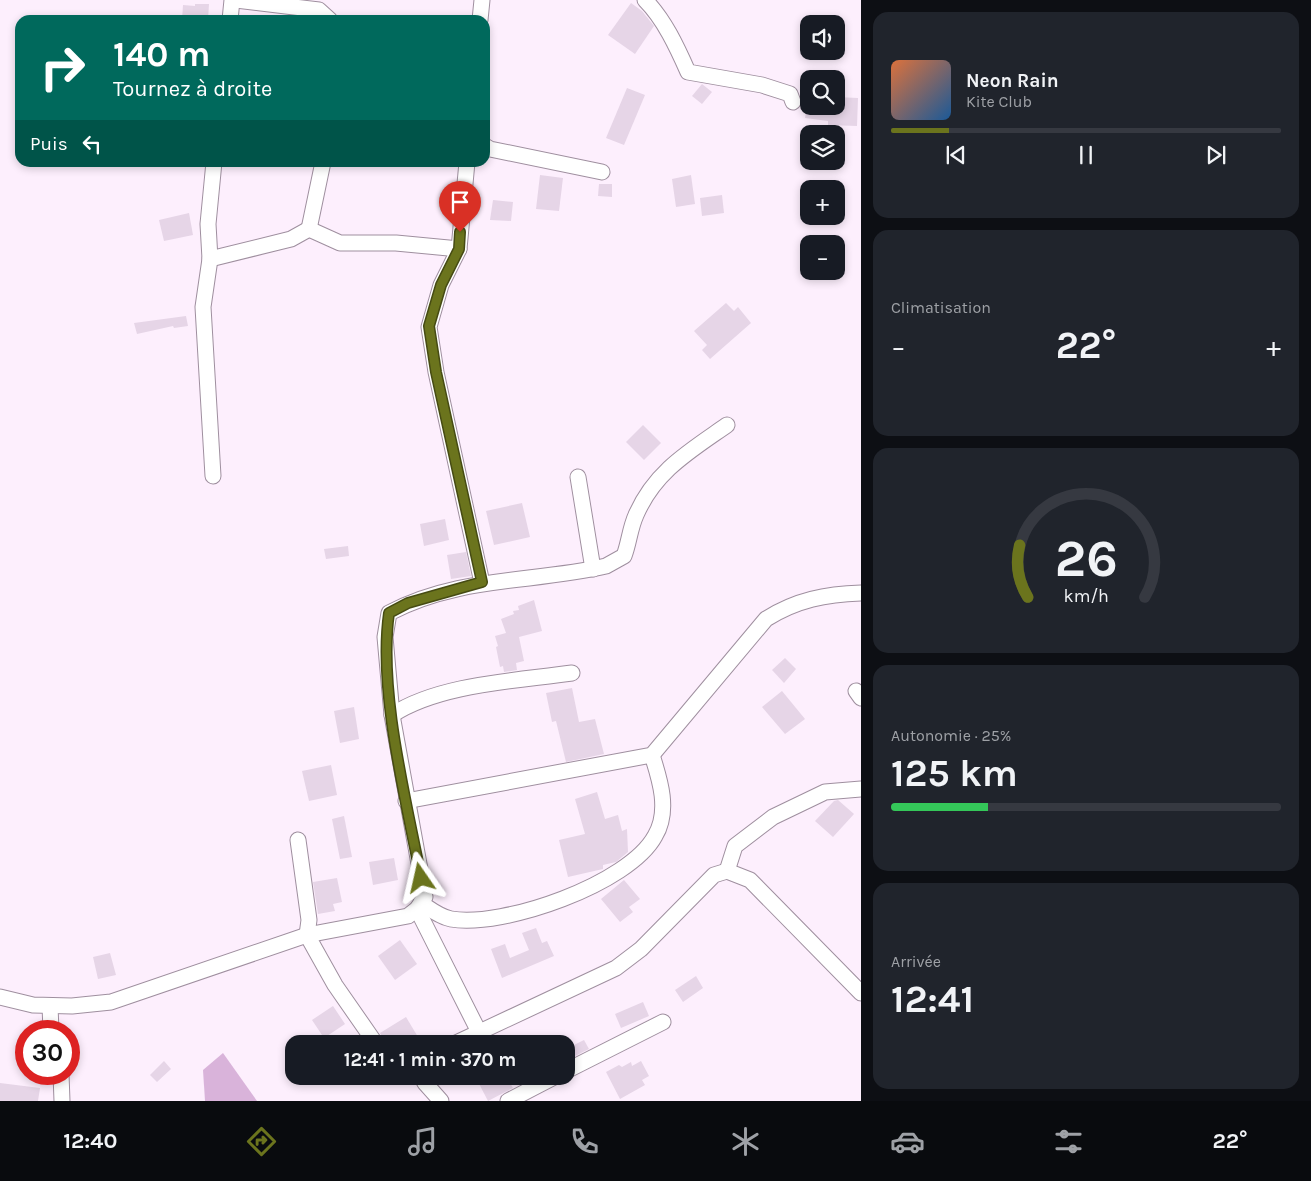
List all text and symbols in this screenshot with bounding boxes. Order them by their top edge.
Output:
map controls [800,15,845,280]
button: sound [800,15,845,60]
text: 140 m [113,34,211,75]
icon: right [30,35,95,100]
button: search [800,70,845,115]
text: Neon Rain [966,70,1059,92]
text: Tournez à droite [113,76,272,102]
text: Kite Club [966,92,1032,111]
button: layers [800,125,845,170]
icon: left [78,130,106,158]
text: Puis [30,133,68,155]
icon: previous [942,141,970,169]
icon: pause [1072,141,1100,169]
icon: next [1202,141,1230,169]
button: + [800,180,845,225]
pin [439,181,481,232]
icon: arrive [446,188,474,216]
button: − [800,235,845,280]
text: Climatisation [891,298,991,317]
text: 22° [1056,323,1116,368]
text: − [891,330,906,363]
text: + [1266,330,1281,363]
text: 26 [1054,528,1118,589]
text: km/h [1063,586,1109,607]
text: Autonomie · 25% [891,726,1011,745]
text: 125 km [891,751,1018,796]
position arrow [394,851,446,903]
text: Arrivée [891,952,941,971]
text: 12:41 [891,977,974,1022]
speed limit sign: 30 [15,1020,80,1085]
text: 12:41 · 1 min · 370 m [344,1049,516,1071]
icon: directions [244,1124,279,1159]
icon: music [405,1124,440,1159]
icon: phone [567,1124,602,1159]
icon: climate [728,1124,763,1159]
icon: car [890,1124,925,1159]
icon: filters [1051,1124,1086,1159]
text: 12:40 [63,1128,117,1154]
text: 22° [1212,1128,1248,1154]

